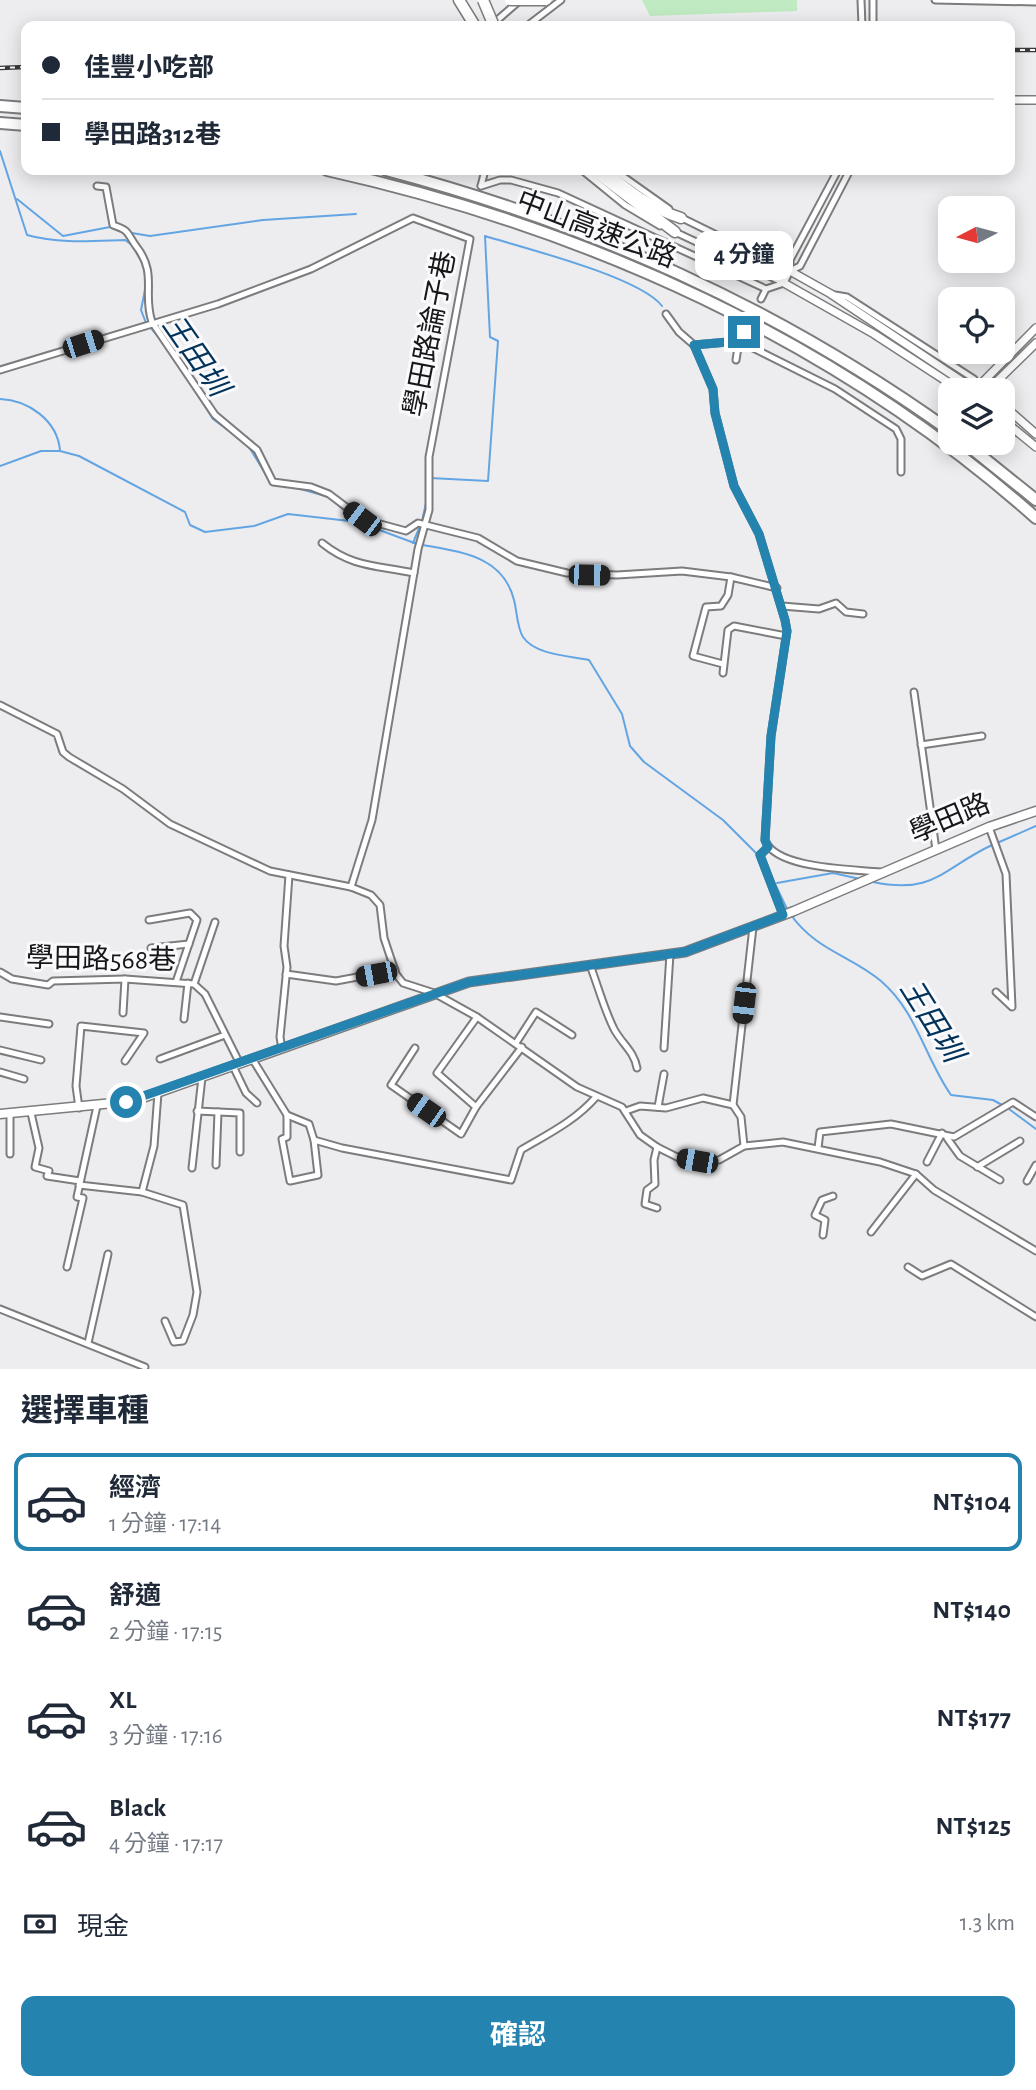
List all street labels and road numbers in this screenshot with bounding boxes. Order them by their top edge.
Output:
street label: 中山高速公路 [513,185,680,273]
street label: 學田路論子巷 [399,248,461,419]
street label: 學田路 [905,788,994,848]
street label: 學田路568巷 [26,943,176,975]

